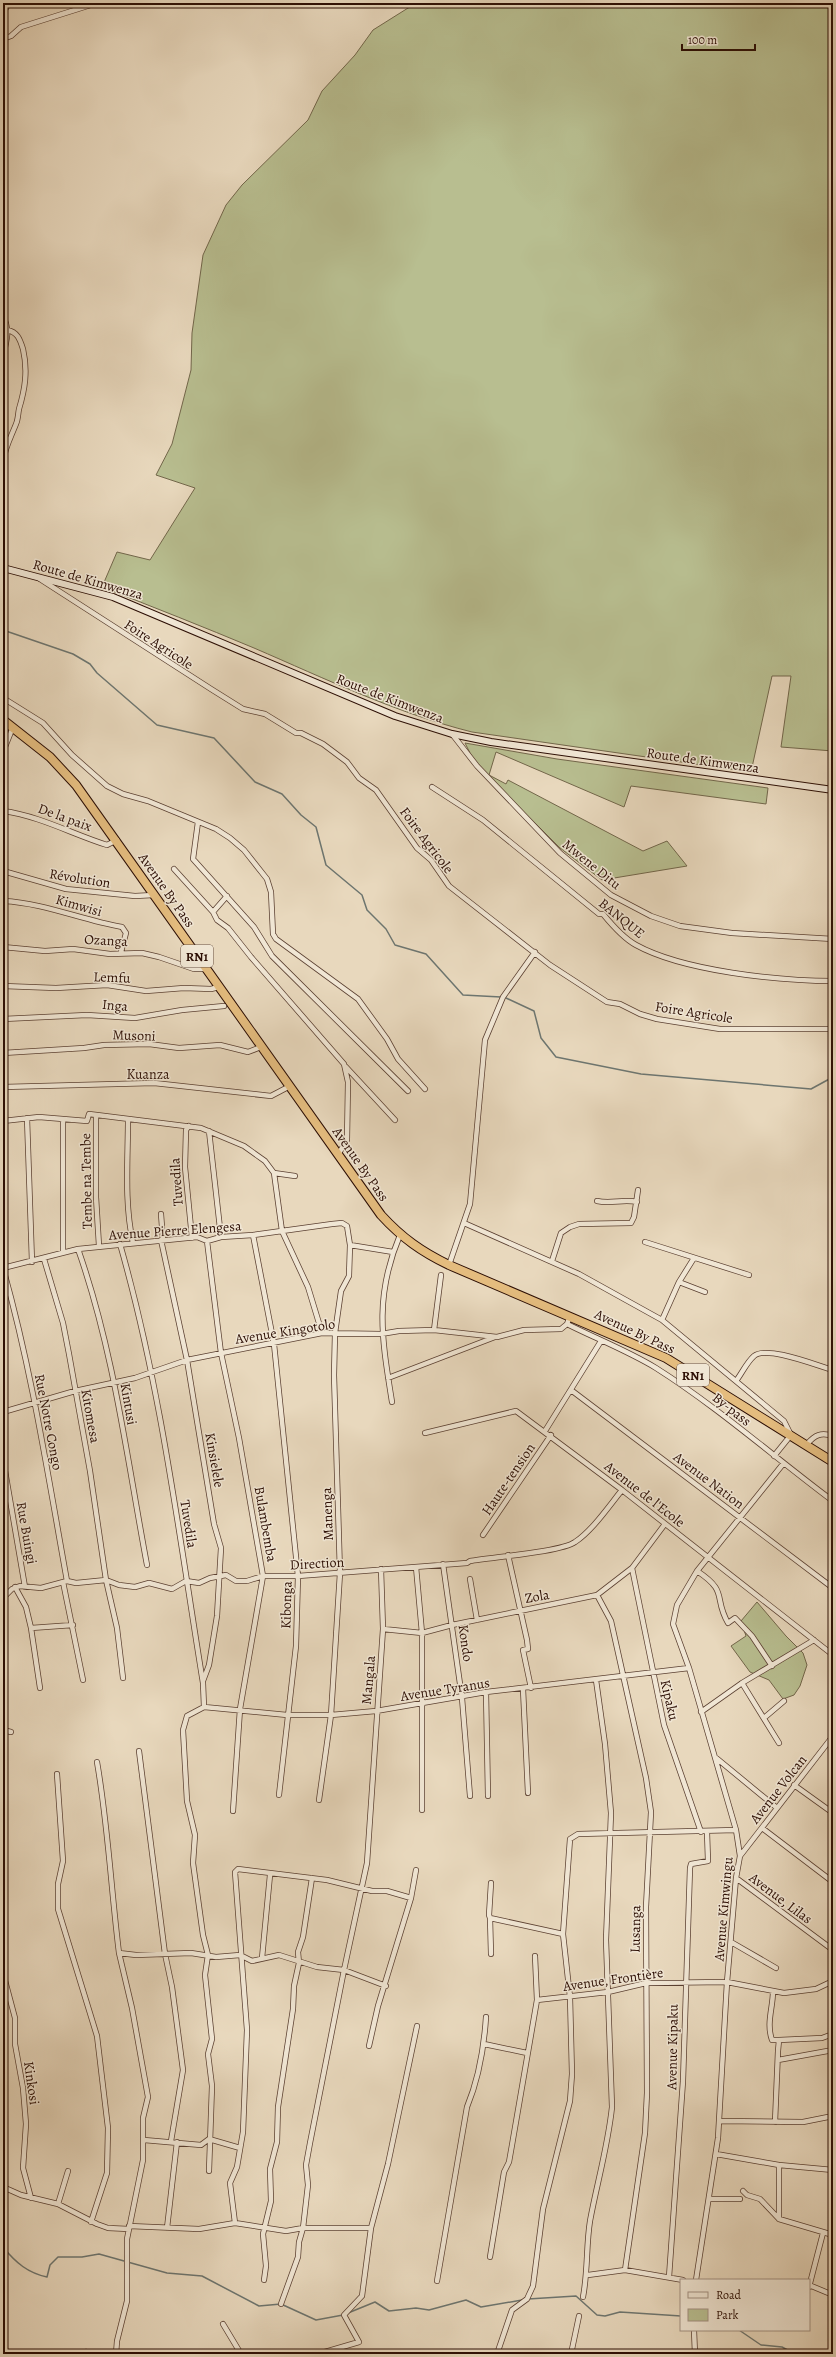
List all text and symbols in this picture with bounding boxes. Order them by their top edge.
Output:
scale bar [682,26,755,52]
text: 100 m [688,32,717,48]
street label: Route de Kimwenza [31,555,146,604]
street label: Foire Agricole [121,615,197,674]
street label: Route de Kimwenza [333,669,447,728]
street label: Route de Kimwenza [645,743,761,778]
street label: De la paix [35,799,95,836]
street label: Foire Agricole [395,803,458,877]
street label: Mwene Ditu [558,835,625,894]
street label: Avenue By Pass [133,848,199,931]
street label: Révolution [48,864,112,893]
street label: Kimwisi [53,890,104,921]
street label: BANQUE [595,894,649,943]
street label: Ozanga [84,930,129,951]
road number: RN1 [181,945,213,967]
street label: Lemfu [93,967,131,988]
street label: Inga [101,995,129,1016]
street label: Foire Agricole [654,997,734,1028]
street label: Musoni [112,1025,156,1046]
street label: Kuanza [126,1065,170,1084]
street label: Avenue By Pass [327,1122,393,1205]
street label: Tembe na Tembe [76,1133,97,1229]
street label: Tuvedila [165,1157,188,1207]
street label: Avenue Pierre Elengesa [107,1216,242,1245]
street label: Avenue By Pass [590,1304,678,1358]
street label: Avenue Kingotolo [233,1314,336,1349]
road number: RN1 [677,1364,709,1386]
street label: Rue Notre Congo [30,1372,67,1472]
street label: Kintusi [115,1382,142,1427]
street label: Kitomesa [76,1388,105,1445]
street label: By-pass [708,1388,755,1431]
street label: Kinsielele [200,1431,229,1489]
street label: Haute-tension [477,1439,540,1519]
street label: Avenue Nation [669,1447,748,1513]
street label: Avenue de l'Ecole [600,1456,689,1532]
street label: Bulambemba [250,1485,282,1564]
street label: Manenga [317,1487,338,1541]
street label: Tuvedila [175,1499,202,1550]
street label: Rue Buingi [12,1500,41,1566]
street label: Direction [289,1553,345,1574]
street label: Kibonga [276,1580,297,1629]
street label: Zola [523,1585,551,1608]
street label: Kondo [453,1623,478,1663]
street label: Mangala [357,1654,380,1705]
street label: Avenue Tyranus [398,1673,491,1706]
street label: Kipaku [656,1678,683,1723]
street label: Avenue Volcan [745,1751,811,1828]
street label: Avenue Kimwingu [709,1856,738,1963]
street label: Avenue, Lilas [744,1868,816,1928]
street label: Lusanga [626,1904,645,1953]
street label: Avenue, Frontière [561,1963,664,1996]
street label: Avenue Kipaku [662,2004,683,2091]
street label: Kinkosi [19,2060,44,2106]
legend [680,2279,810,2331]
text: Road [716,2287,742,2303]
text: Park [716,2307,739,2323]

